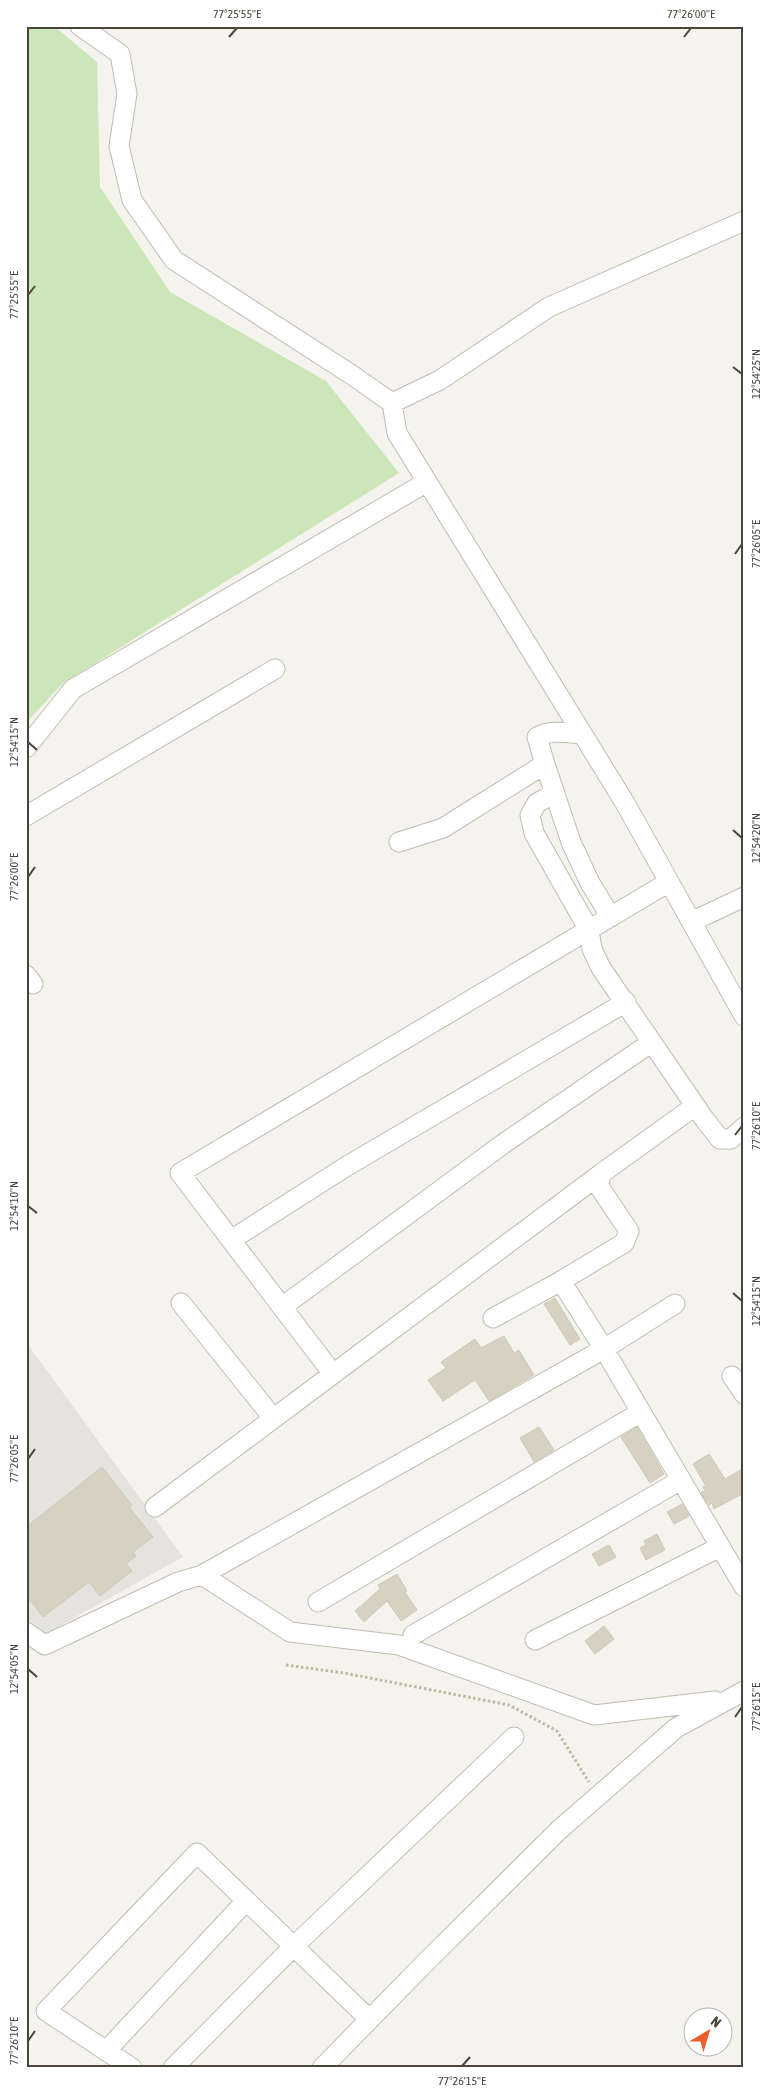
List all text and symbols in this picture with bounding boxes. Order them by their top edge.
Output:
text: 77°25'55"E [213,7,261,21]
text: 77°26'00"E [667,7,715,21]
text: 77°25'55"E [7,271,21,319]
text: 12°54'25"N [749,349,763,399]
text: 77°26'05"E [749,520,763,568]
text: 12°54'15"N [7,717,21,767]
text: 12°54'20"N [749,813,763,863]
text: 77°26'00"E [7,853,21,901]
text: 77°26'10"E [749,1102,763,1150]
text: 12°54'10"N [7,1181,21,1231]
text: 12°54'15"N [749,1276,763,1326]
text: 77°26'05"E [7,1435,21,1483]
text: 12°54'05"N [7,1644,21,1694]
text: 77°26'15"E [749,1683,763,1731]
north arrow [682,2006,732,2056]
text: N [708,2013,724,2031]
text: 77°26'10"E [7,2017,21,2065]
text: 77°26'15"E [438,2074,486,2088]

